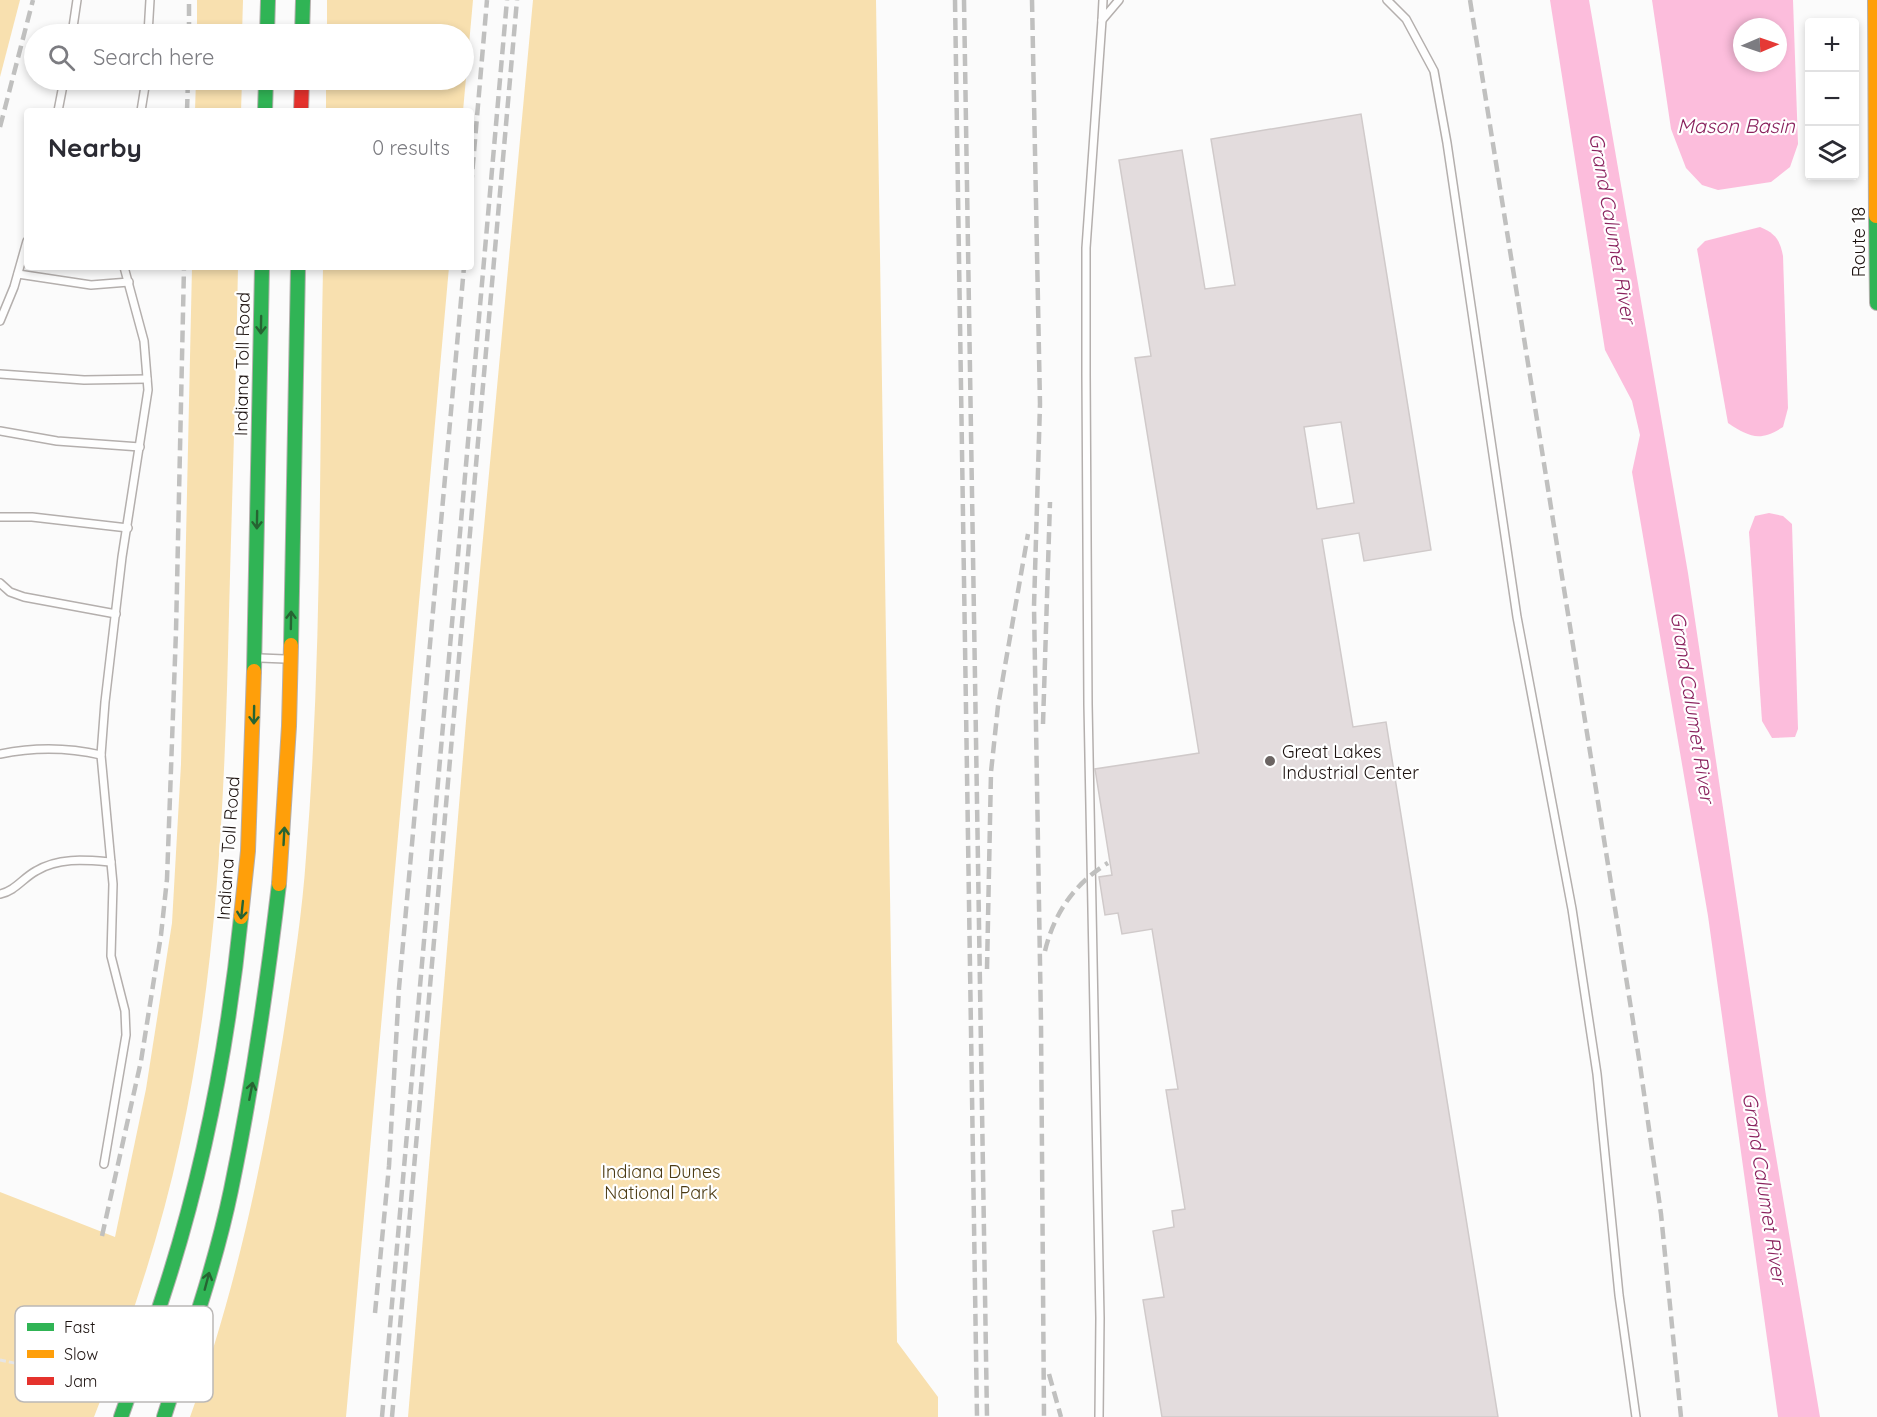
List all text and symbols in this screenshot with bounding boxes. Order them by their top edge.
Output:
north arrow [1733,18,1787,72]
map controls [1805,18,1859,180]
button: + [1805,18,1859,72]
search box [24,24,474,90]
icon: search [45,41,78,74]
text: Search here [93,43,214,71]
button: − [1805,72,1859,126]
water label: Mason Basin [1677,113,1795,138]
button: layers [1805,126,1859,180]
text: Nearby [48,131,142,164]
water label: Grand Calumet River [1584,131,1642,327]
text: 0 results [372,135,450,160]
street label: Route 18 [1847,207,1870,277]
street label: Indiana Toll Road [229,292,255,436]
one-way arrow [255,315,267,335]
one-way arrow [251,510,263,530]
one-way arrow [285,610,297,630]
water label: Grand Calumet River [1666,610,1721,806]
one-way arrow [248,705,259,725]
place label: Great Lakes Industrial Center [1282,740,1419,784]
marker: Great Lakes Industrial Center [1263,754,1277,768]
street label: Indiana Toll Road [211,775,245,921]
one-way arrow [279,826,290,846]
one-way arrow [236,900,247,919]
one-way arrow [246,1082,257,1102]
water label: Grand Calumet River [1738,1091,1793,1287]
park label: Indiana Dunes National Park [602,1160,721,1204]
one-way arrow [202,1272,213,1291]
legend [15,1306,213,1402]
text: Fast [64,1317,95,1337]
text: Slow [64,1344,98,1364]
text: Jam [64,1371,97,1391]

